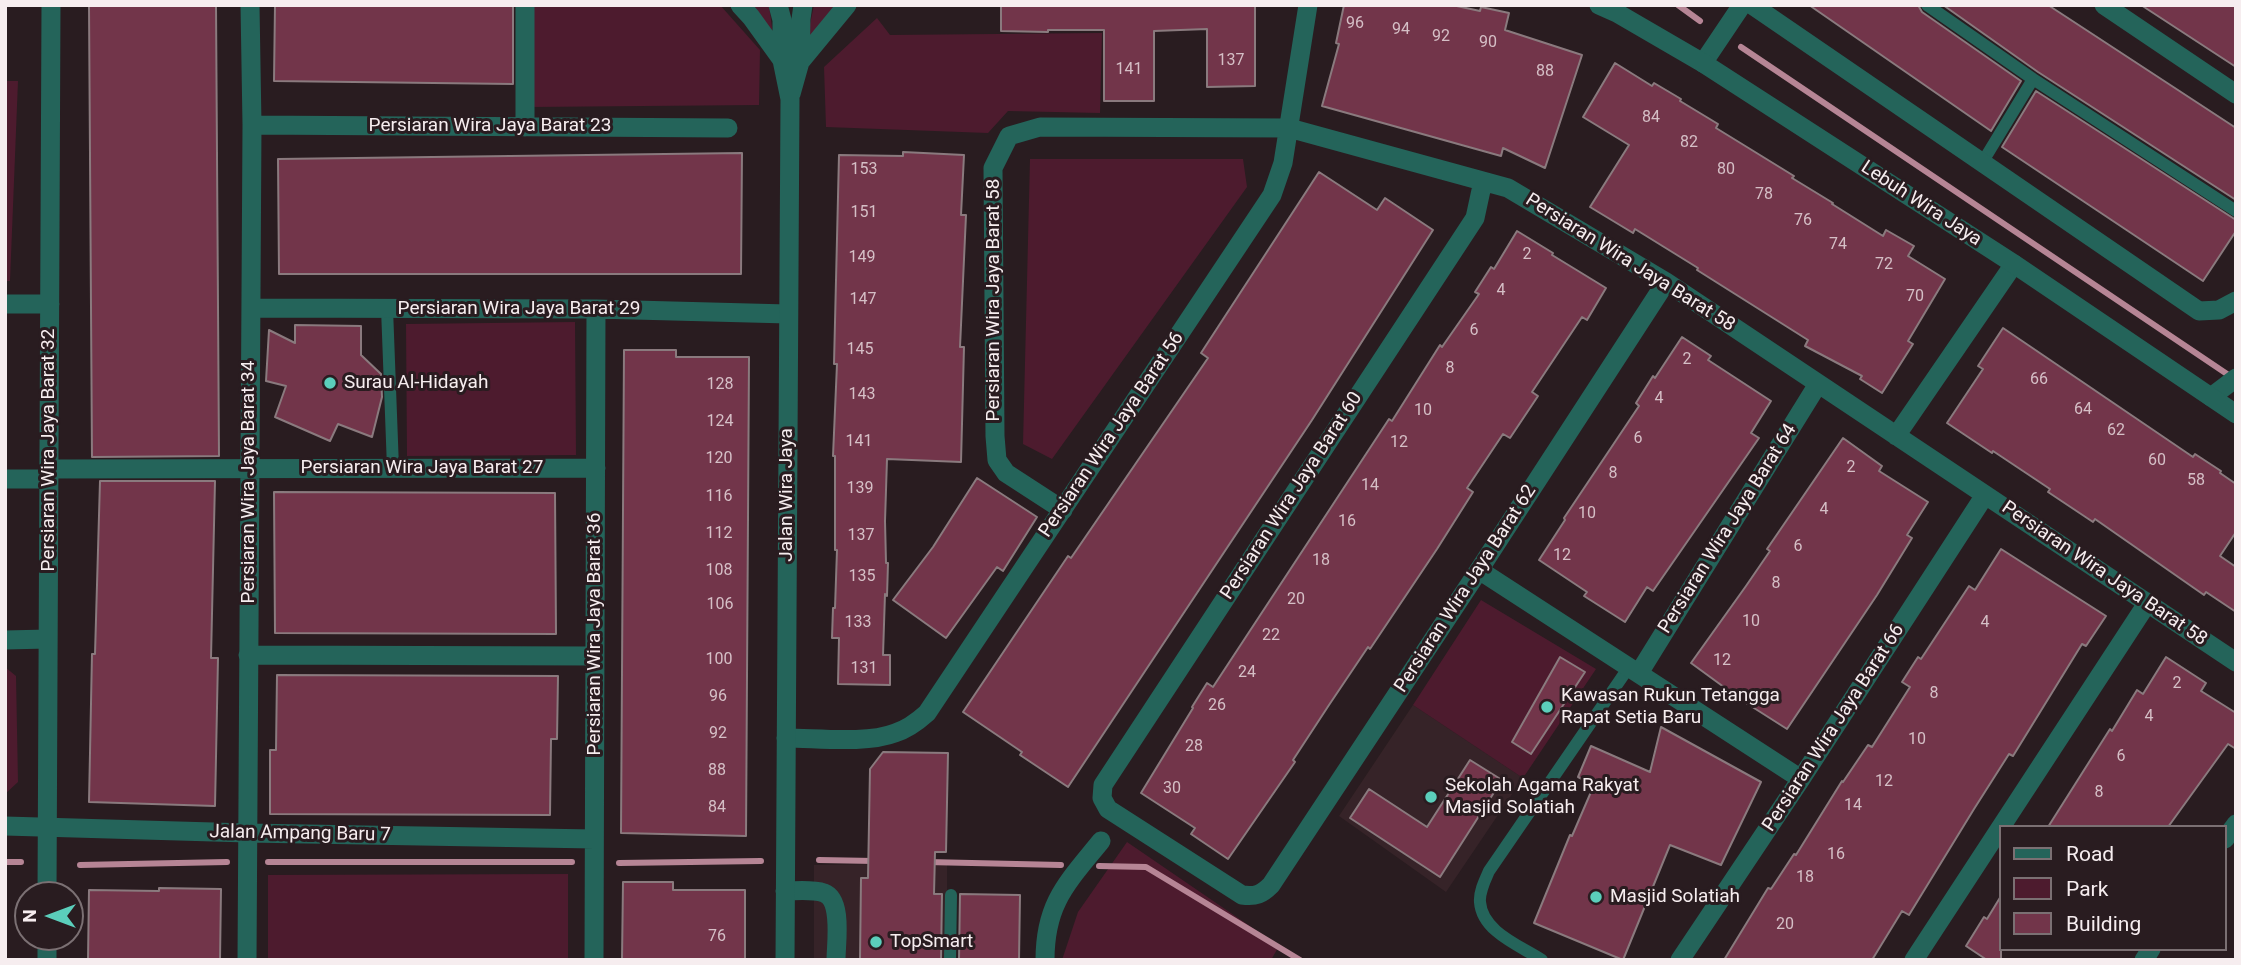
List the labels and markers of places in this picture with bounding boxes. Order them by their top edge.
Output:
place label: Surau Al-Hidayah [344,372,488,394]
marker: Surau Al-Hidayah [322,375,338,391]
place label: Kawasan Rukun Tetangga Rapat Setia Baru [1561,685,1780,729]
marker: Kawasan Rukun Tetangga Rapat Setia Baru [1539,699,1555,715]
place label: Sekolah Agama Rakyat Masjid Solatiah [1445,775,1639,819]
marker: Sekolah Agama Rakyat Masjid Solatiah [1423,789,1439,805]
place label: Masjid Solatiah [1610,886,1740,908]
marker: Masjid Solatiah [1588,889,1604,905]
place label: TopSmart [890,931,973,953]
marker: TopSmart [868,934,884,950]

